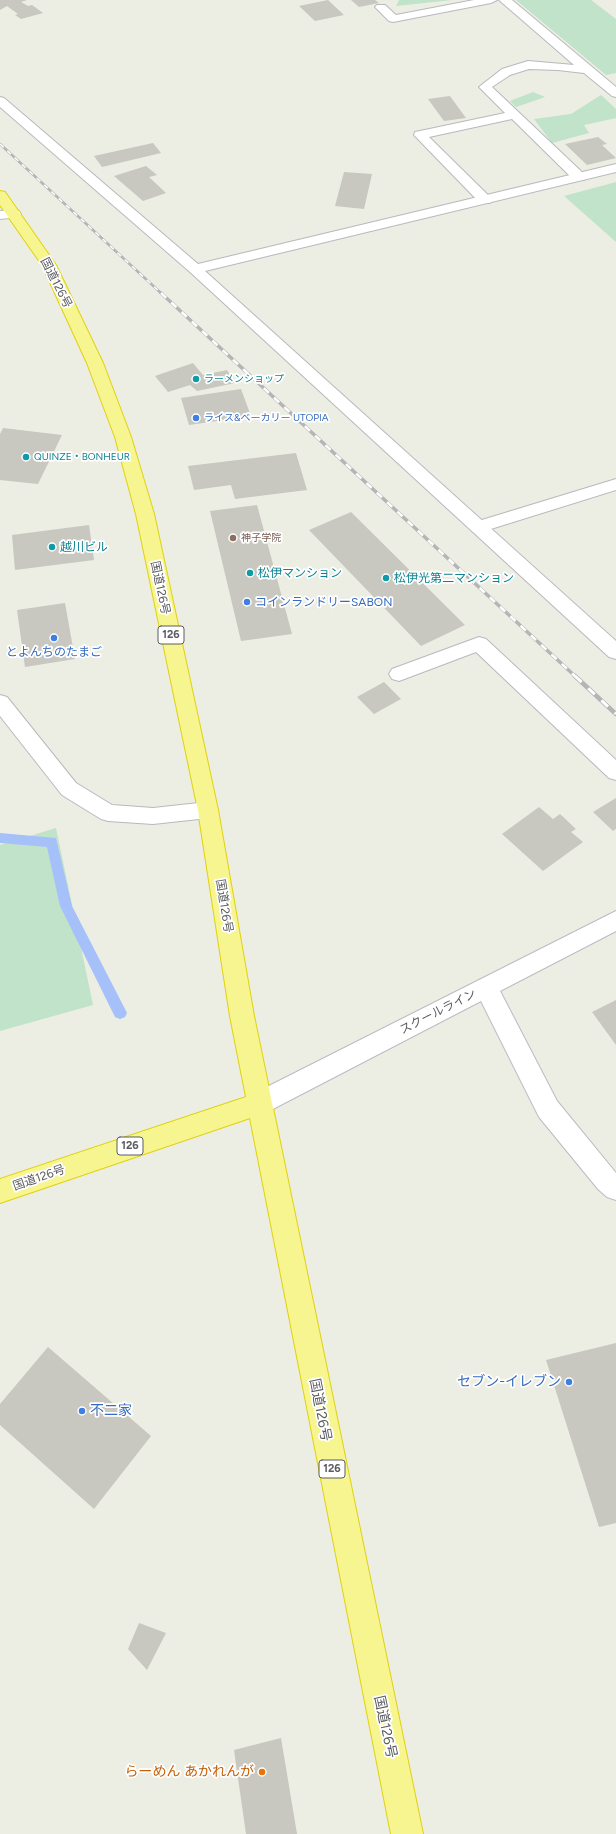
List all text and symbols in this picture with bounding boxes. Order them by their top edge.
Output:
street label: 国道126号 [37,255,75,311]
place label: ラーメンショップ [204,373,284,385]
marker: ラーメンショップ [191,374,201,384]
place label: ライス&ベーカリー UTOPIA [204,412,328,424]
marker: ライス&ベーカリー UTOPIA [191,413,201,423]
place label: QUINZE・BONHEUR [34,451,130,463]
marker: QUINZE・BONHEUR [21,452,31,462]
place label: 神子学院 [241,532,281,544]
marker: 神子学院 [228,533,238,543]
place label: 越川ビル [60,540,108,554]
marker: 越川ビル [47,542,57,552]
street label: 国道126号 [147,560,173,616]
place label: 松伊マンション [258,566,342,580]
marker: 松伊マンション [245,568,255,578]
place label: 松伊光第二マンション [394,571,514,585]
marker: 松伊光第二マンション [381,573,391,583]
place label: コインランドリーSABON [255,595,392,609]
marker: コインランドリーSABON [242,597,252,607]
road number: 126 [158,626,184,644]
marker: とよんちのたまご [49,633,59,643]
place label: とよんちのたまご [6,645,102,659]
street label: 国道126号 [213,878,235,934]
street label: スクールライン [397,987,479,1037]
road number: 126 [117,1137,143,1155]
street label: 国道126号 [11,1162,67,1194]
place label: セブン-イレブン [457,1374,561,1390]
street label: 国道126号 [306,1377,334,1443]
marker: セブン-イレブン [564,1377,574,1387]
place label: 不二家 [90,1403,132,1419]
marker: 不二家 [77,1406,87,1416]
road number: 126 [319,1460,345,1478]
street label: 国道126号 [370,1694,400,1760]
place label: らーめん あかれんが [125,1764,254,1780]
marker: らーめん あかれんが [257,1767,267,1777]

